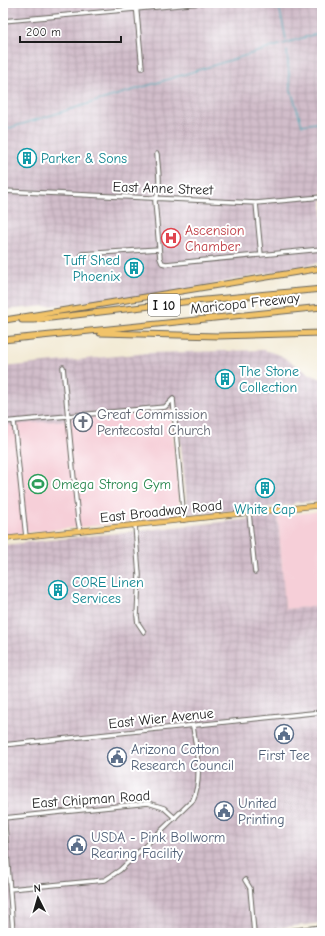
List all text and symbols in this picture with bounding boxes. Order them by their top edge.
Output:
scale bar [20,18,121,44]
text: 200 m [26,25,61,39]
building icon: Parker & Sons [16,147,38,169]
place label: Parker & Sons [41,150,127,167]
street label: East Anne Street [112,178,215,199]
place label: Ascension Chamber [185,222,245,255]
hospital icon: Ascension Chamber [160,227,182,249]
place label: Tuff Shed Phoenix [63,252,120,285]
building icon: Tuff Shed Phoenix [123,257,145,279]
street label: Maricopa Freeway [189,289,301,318]
road number: I 10 [148,294,180,316]
place label: The Stone Collection [239,363,299,396]
building icon: The Stone Collection [214,368,236,390]
place label: Great Commission Pentecostal Church [97,406,211,439]
church icon: Great Commission Pentecostal Church [72,411,94,433]
sports icon: Omega Strong Gym [27,473,49,495]
place label: Omega Strong Gym [52,476,171,493]
building icon: White Cap [254,477,276,499]
street label: East Broadway Road [99,497,223,526]
place label: White Cap [234,501,296,518]
place label: CORE Linen Services [72,574,144,607]
building icon: CORE Linen Services [47,579,69,601]
street label: East Wier Avenue [108,705,214,732]
public building icon: First Tee [273,723,295,745]
place label: Arizona Cotton Research Council [131,741,234,774]
public building icon: Arizona Cotton Research Council [106,746,128,768]
place label: First Tee [258,747,310,764]
street label: East Chipman Road [31,787,151,812]
place label: United Printing [238,795,285,828]
public building icon: United Printing [213,800,235,822]
place label: USDA - Pink Bollworm Rearing Facility [91,829,225,862]
public building icon: USDA - Pink Bollworm Rearing Facility [66,834,88,856]
north arrow [18,878,58,918]
text: N [33,882,41,895]

